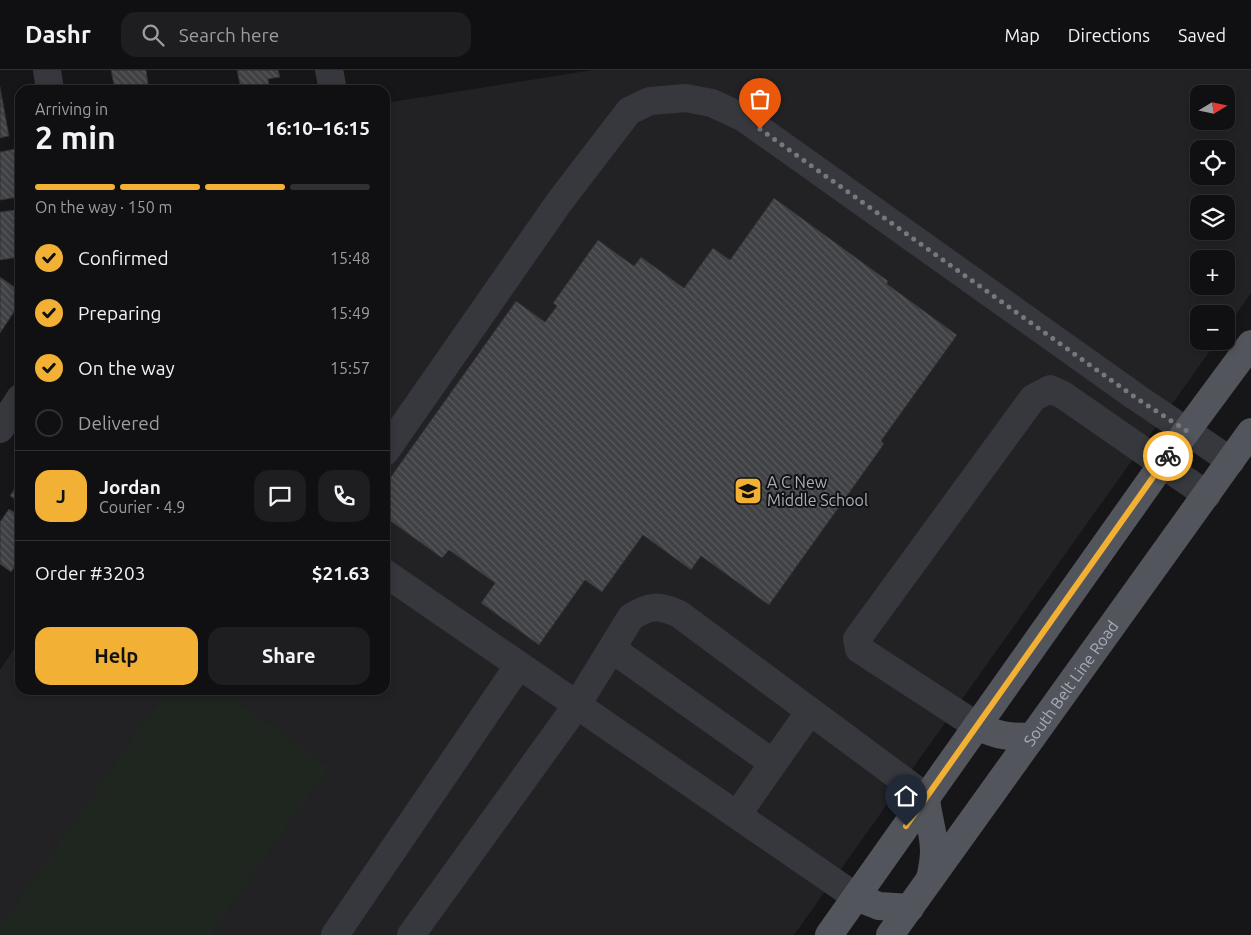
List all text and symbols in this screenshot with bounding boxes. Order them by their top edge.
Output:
search box [121,12,471,57]
text: Dashr [25,21,91,48]
icon: search [139,21,167,49]
text: Search here [179,24,279,46]
text: Map [1004,25,1040,45]
text: Directions [1068,25,1150,45]
text: Saved [1178,25,1226,45]
pin [739,78,781,129]
icon: bag [746,85,774,113]
north arrow [1190,85,1235,130]
map controls [1190,85,1235,350]
text: Arriving in [35,100,108,118]
text: 16:10–16:15 [265,117,370,139]
text: 2 min [35,119,116,155]
button: locate [1190,140,1235,185]
button: layers [1190,195,1235,240]
text: On the way · 150 m [35,198,172,216]
icon: check [35,244,63,272]
text: Confirmed [78,247,169,269]
text: 15:48 [330,249,370,267]
button: + [1190,250,1235,295]
icon: check [35,299,63,327]
text: Preparing [78,302,162,324]
text: 15:49 [330,304,370,322]
button: − [1190,305,1235,350]
icon: check [35,354,63,382]
text: On the way [78,357,175,379]
text: 15:57 [330,359,370,377]
text: Delivered [78,412,160,434]
courier [1143,431,1193,481]
icon: bike [1154,442,1182,470]
button: chat [254,470,306,522]
button: phone [318,470,370,522]
place label: A C New Middle School [767,473,868,509]
text: Jordan [99,476,161,498]
school or university icon: A C New Middle School [733,476,763,506]
text: J [56,485,66,507]
text: Courier · 4.9 [99,498,185,516]
text: Order #3203 [35,562,145,584]
text: $21.63 [312,562,370,584]
street label: South Belt Line Road [1020,617,1122,749]
button: Help [35,627,198,685]
button: Share [208,627,370,685]
pin [885,775,927,826]
icon: home [892,782,920,810]

